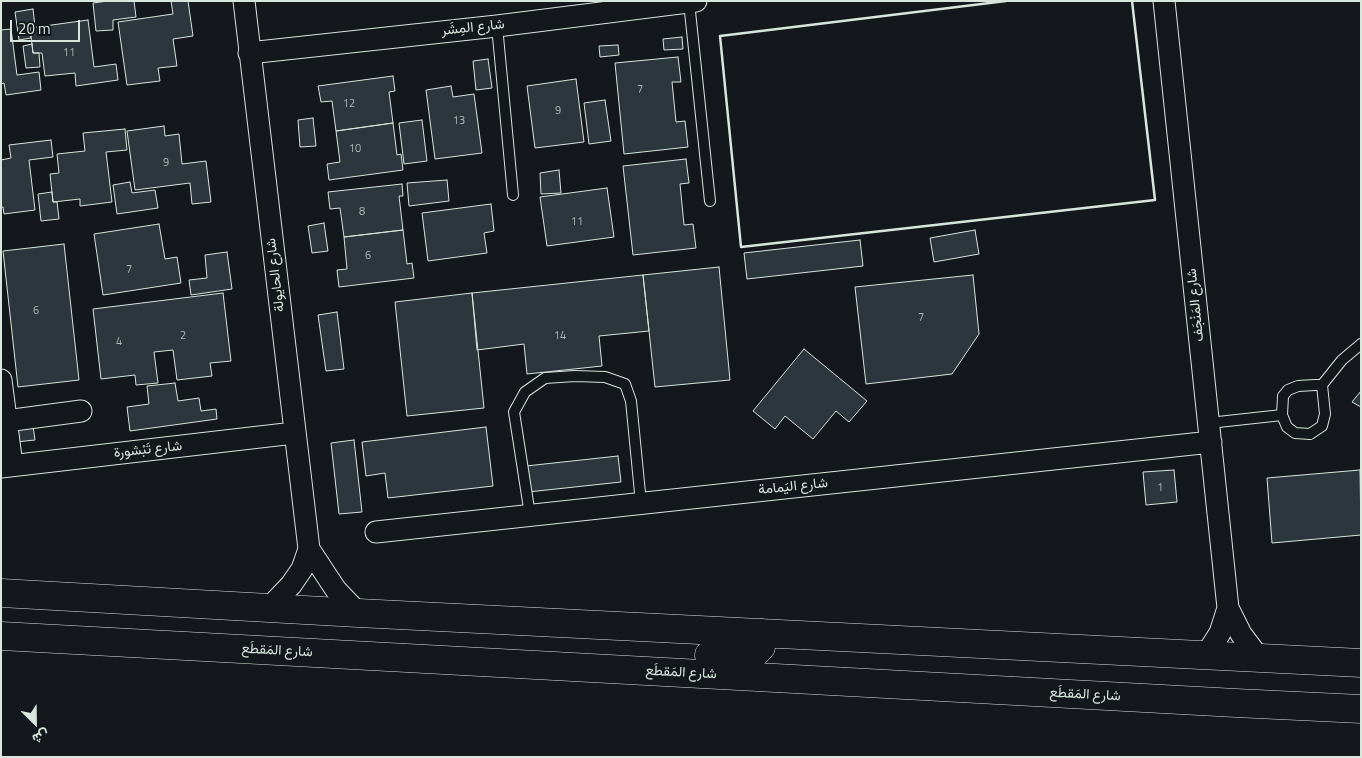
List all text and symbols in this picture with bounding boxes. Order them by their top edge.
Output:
scale bar [12,10,82,42]
street label: شارع المِشَر [440,16,506,40]
text: 20 m [18,17,51,40]
house number: 11 [63,46,75,60]
house number: 7 [637,83,643,97]
house number: 12 [343,97,355,111]
house number: 9 [555,104,561,118]
house number: 13 [453,114,465,128]
house number: 10 [349,142,361,156]
house number: 9 [163,156,169,170]
house number: 8 [359,205,365,219]
house number: 11 [571,215,583,229]
street label: شارع الحايولة [263,237,289,313]
house number: 6 [365,249,371,263]
house number: 7 [126,263,132,277]
street label: شارع المَنْجَف [1184,267,1208,343]
house number: 6 [33,304,39,318]
house number: 7 [918,311,924,325]
house number: 2 [180,329,186,343]
house number: 14 [554,329,566,343]
house number: 4 [116,335,122,349]
street label: شارع تَبْشورة [113,438,183,462]
street label: شارع اليَمامة [757,475,829,499]
house number: 1 [1157,481,1163,495]
street label: شارع المَقطَع [241,641,313,661]
street label: شارع المَقطَع [645,663,717,683]
street label: شارع المَقطَع [1049,685,1121,705]
north arrow [10,698,60,748]
text: ش [29,724,53,750]

